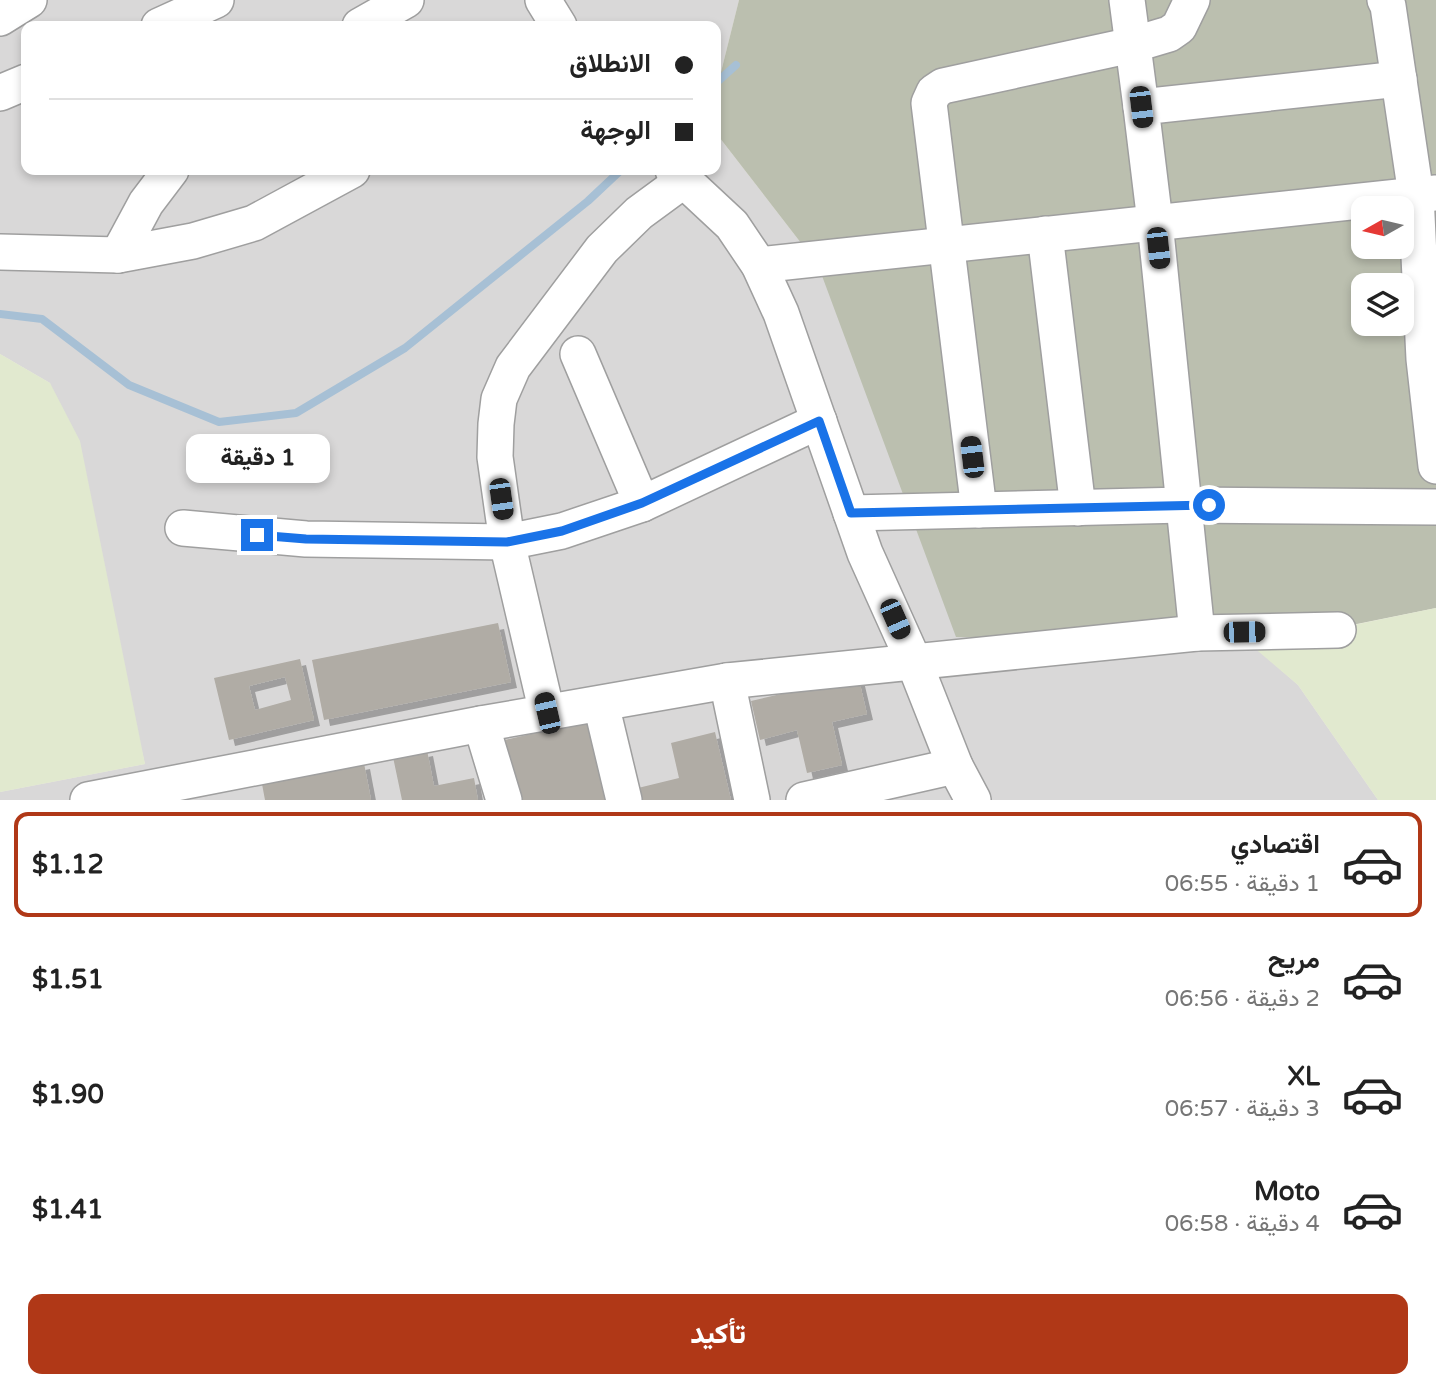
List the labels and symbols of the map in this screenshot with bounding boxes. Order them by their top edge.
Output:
car [1129,85,1154,129]
north arrow [1351,196,1414,259]
car [1146,226,1171,270]
callout: 1 دقيقة [185,434,329,482]
car [960,435,985,479]
car [488,477,515,521]
route start [1193,489,1225,521]
route end [241,519,273,551]
car [877,596,914,642]
car [1223,621,1266,643]
car [533,690,562,736]

